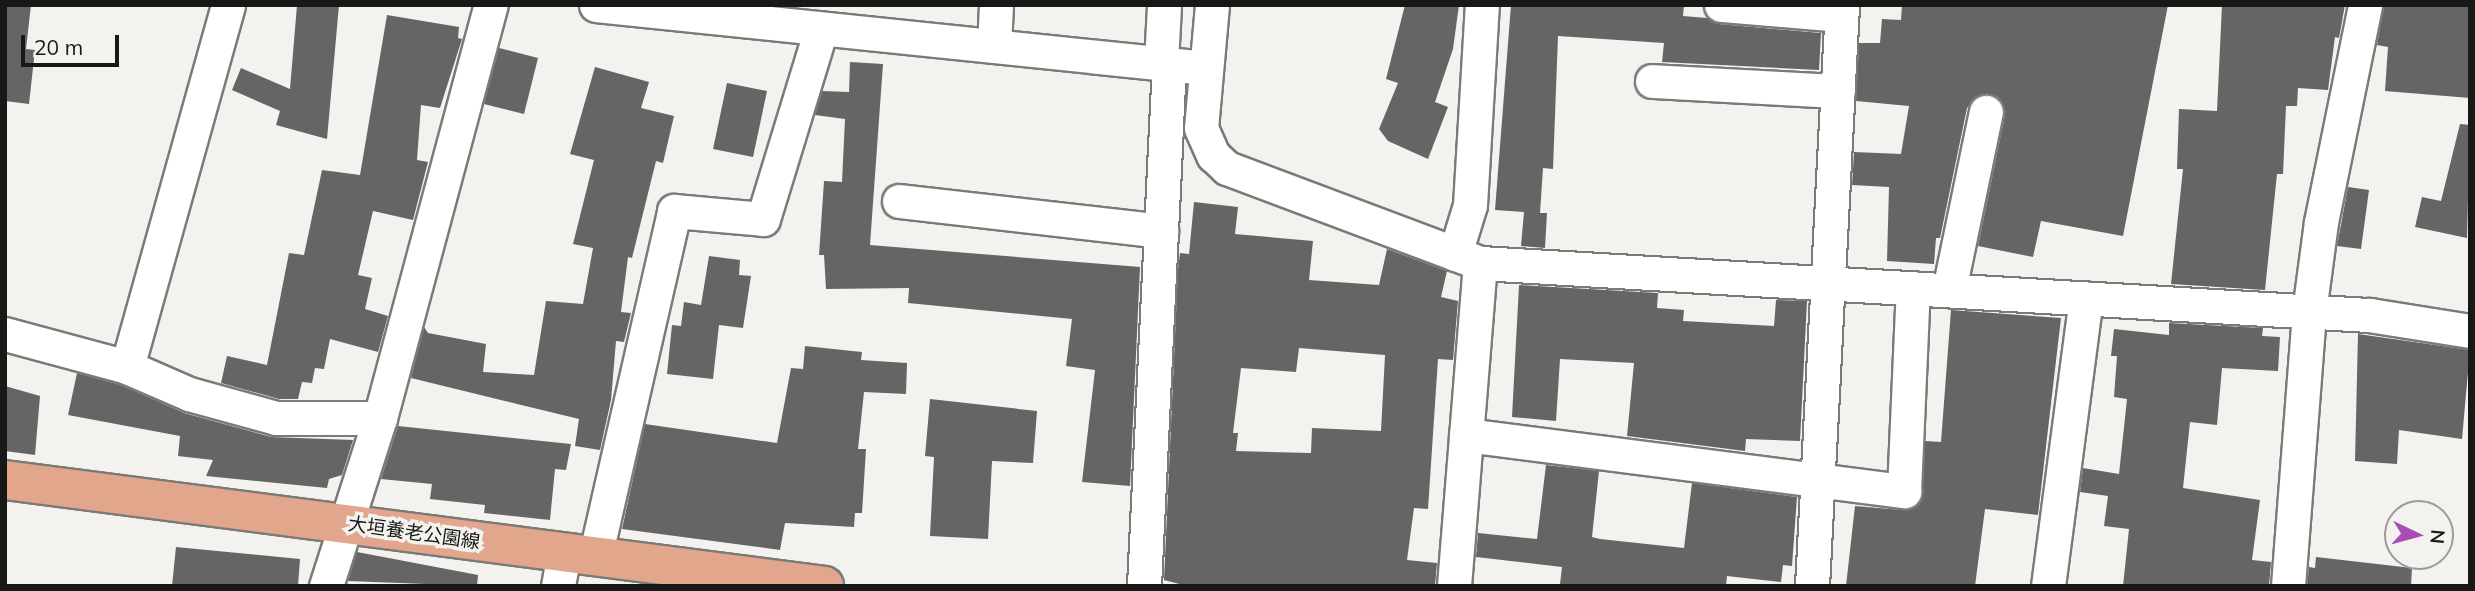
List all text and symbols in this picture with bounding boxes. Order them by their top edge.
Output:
scale bar [24,21,122,65]
text: 20 m [34,34,83,60]
north arrow [2384,500,2454,570]
street label: 大垣養老公園線 [347,512,481,554]
text: N [2425,528,2451,545]

